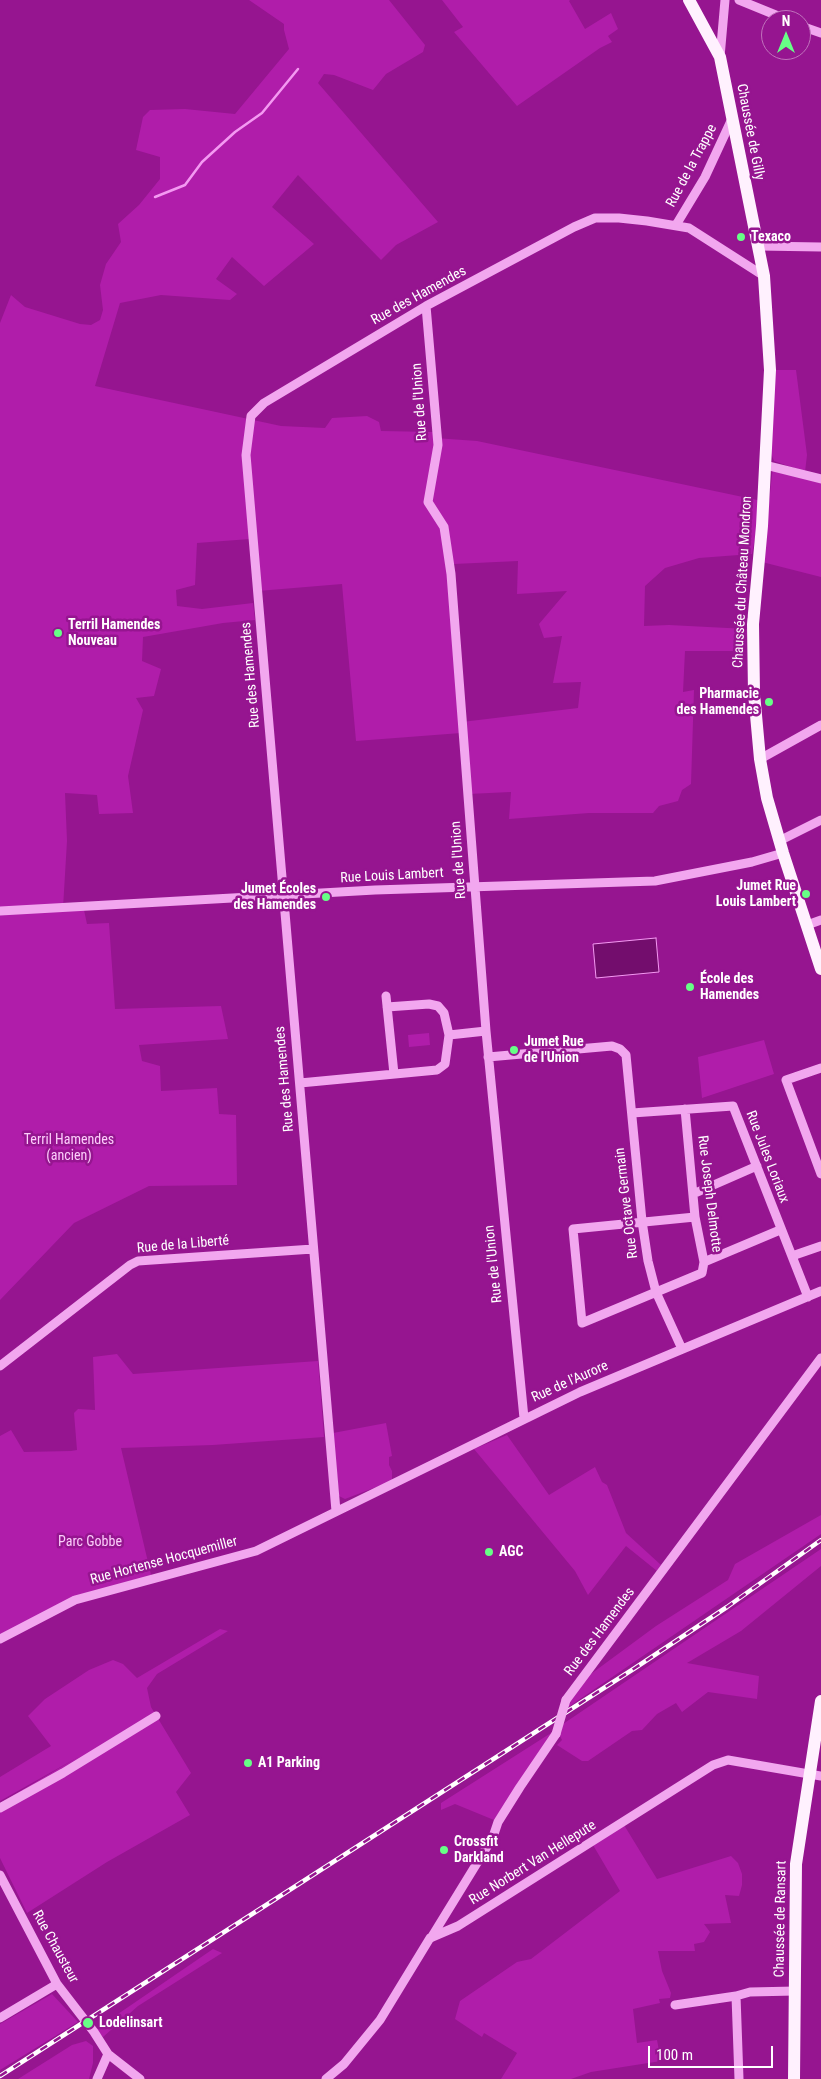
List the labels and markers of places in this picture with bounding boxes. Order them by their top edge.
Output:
place label: Texaco [751,229,791,245]
marker: Texaco [735,231,747,243]
place label: Terril Hamendes Nouveau [68,617,160,650]
marker: Terril Hamendes Nouveau [52,627,64,639]
place label: Pharmacie des Hamendes [677,686,759,719]
marker: Pharmacie des Hamendes [763,696,775,708]
place label: Jumet Rue Louis Lambert [716,878,796,910]
place label: Jumet Écoles des Hamendes [234,881,316,914]
marker: Jumet Rue Louis Lambert [800,888,812,900]
marker: Jumet Écoles des Hamendes [320,891,332,903]
place label: École des Hamendes [700,971,759,1004]
marker: École des Hamendes [684,981,696,993]
place label: Jumet Rue de l'Union [524,1034,584,1066]
marker: Jumet Rue de l'Union [508,1044,520,1056]
place label: AGC [499,1544,523,1560]
marker: AGC [483,1546,495,1558]
place label: A1 Parking [258,1755,320,1771]
marker: A1 Parking [242,1757,254,1769]
place label: Crossfit Darkland [454,1834,504,1866]
marker: Crossfit Darkland [438,1844,450,1856]
place label: Lodelinsart [99,2015,162,2031]
marker: Lodelinsart [81,2016,95,2030]

